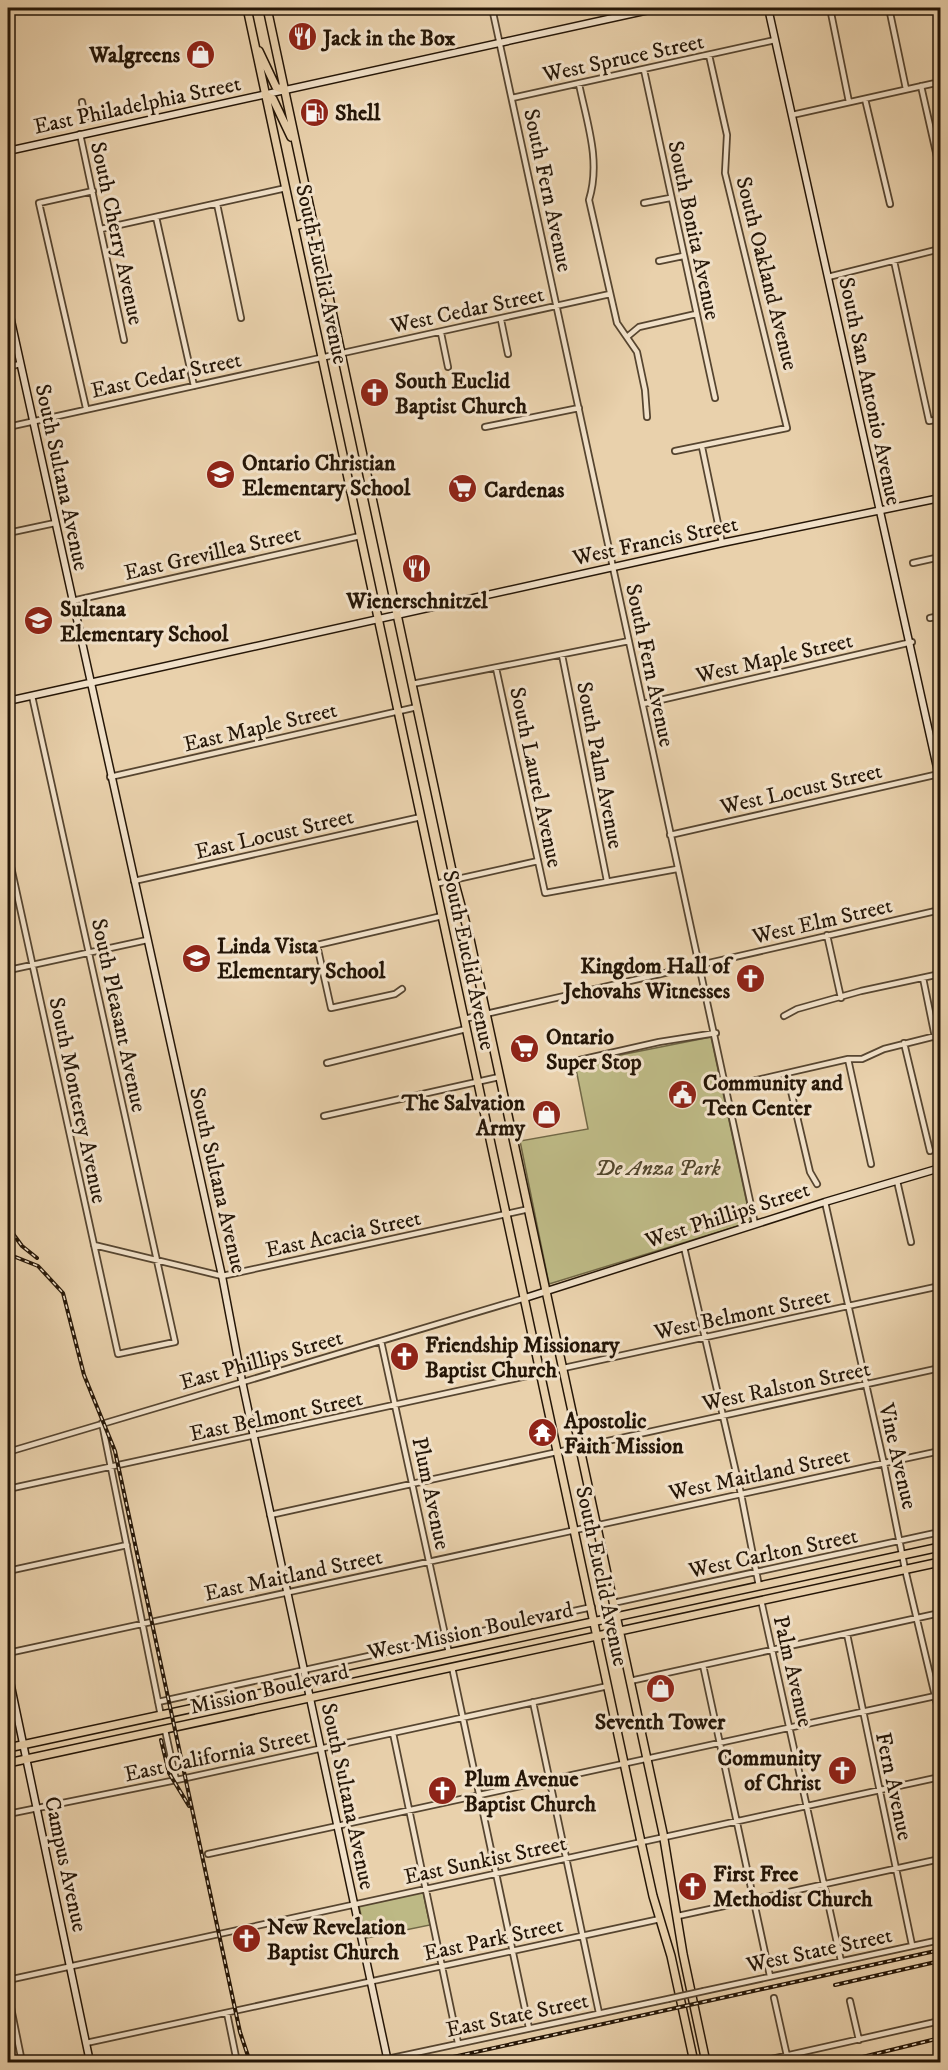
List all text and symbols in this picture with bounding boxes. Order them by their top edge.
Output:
restaurant icon: Jack in the Box [286,21,318,53]
place label: Jack in the Box [320,25,456,52]
street label: West Spruce Street [539,28,706,89]
shop icon: Walgreens [185,38,217,70]
place label: Walgreens [88,42,181,69]
street label: East Philadelphia Street [31,70,243,141]
fuel station icon: Shell [298,96,330,128]
place label: Shell [335,100,381,127]
street label: South Fern Avenue [517,106,578,274]
street label: South Bonita Avenue [661,138,726,322]
street label: South Cherry Avenue [84,139,149,327]
street label: South Oakland Avenue [729,174,804,373]
street label: South Euclid Avenue [289,182,354,367]
street label: South San Antonio Avenue [832,275,907,508]
street label: West Cedar Street [387,281,547,340]
street label: East Cedar Street [89,346,244,405]
place label: South Euclid Baptist Church [395,368,527,420]
church icon: South Euclid Baptist Church [358,377,390,409]
street label: South Sultana Avenue [29,381,95,573]
place label: Ontario Christian Elementary School [242,450,411,502]
school or university icon: Ontario Christian Elementary School [205,459,237,491]
supermarket icon: Cardenas [447,473,479,505]
place label: Cardenas [484,477,565,504]
street label: West Francis Street [569,511,740,572]
street label: East Grevillea Street [121,520,303,587]
restaurant icon: Wienerschnitzel [401,552,433,584]
street label: South Fern Avenue [619,581,680,749]
place label: Wienerschnitzel [345,588,488,615]
place label: Sultana Elementary School [60,596,229,648]
school or university icon: Sultana Elementary School [23,605,55,637]
street label: West Maple Street [692,627,855,690]
street label: South Palm Avenue [570,679,629,851]
street label: South Laurel Avenue [503,684,568,870]
street label: East Maple Street [181,697,340,758]
street label: West Locust Street [717,758,885,821]
street label: East Locust Street [192,803,356,866]
street label: South Euclid Avenue [436,868,501,1053]
street label: West Elm Street [749,892,895,951]
street label: South Pleasant Avenue [85,916,152,1115]
place label: Linda Vista Elementary School [217,933,386,985]
school or university icon: Linda Vista Elementary School [180,942,212,974]
place label: Kingdom Hall of Jehovahs Witnesses [560,953,734,1005]
church icon: Kingdom Hall of Jehovahs Witnesses [735,962,767,994]
street label: South Monterey Avenue [42,995,113,1206]
place label: Ontario Super Stop [546,1024,642,1076]
supermarket icon: Ontario Super Stop [509,1033,541,1065]
place label: Community and Teen Center [702,1070,844,1122]
public building icon: Community and Teen Center [666,1079,698,1111]
street label: South Sultana Avenue [183,1085,252,1276]
place label: The Salvation Army [401,1090,526,1142]
shop icon: The Salvation Army [530,1099,562,1131]
park label: De Anza Park [595,1155,721,1182]
street label: West Phillips Street [641,1176,813,1255]
street label: East Acacia Street [263,1205,423,1264]
street label: West Belmont Street [651,1283,833,1347]
street label: East Phillips Street [177,1324,346,1397]
place label: Friendship Missionary Baptist Church [425,1332,620,1384]
church icon: Friendship Missionary Baptist Church [388,1341,420,1373]
street label: West Ralston Street [699,1355,873,1418]
street label: East Belmont Street [187,1385,365,1448]
street label: Vine Avenue [872,1400,923,1512]
place label: Apostolic Faith Mission [563,1408,684,1460]
temple icon: Apostolic Faith Mission [527,1417,559,1449]
street label: Plum Avenue [405,1434,456,1552]
street label: West Maitland Street [665,1442,852,1507]
street label: South Euclid Avenue [569,1484,634,1669]
street label: West Carlton Street [685,1522,860,1585]
street label: East Maitland Street [202,1543,385,1608]
street label: West Mission Boulevard [364,1596,576,1667]
street label: Palm Avenue [767,1613,818,1730]
street label: Mission Boulevard [187,1658,351,1721]
shop icon: Seventh Tower [644,1673,676,1705]
street label: South Sultana Avenue [315,1700,381,1892]
place label: Seventh Tower [595,1709,726,1736]
street label: East California Street [122,1723,313,1788]
street label: Fern Avenue [869,1730,918,1843]
place label: Community of Christ [718,1745,822,1797]
church icon: Community of Christ [826,1754,858,1786]
place label: Plum Avenue Baptist Church [464,1766,596,1818]
church icon: Plum Avenue Baptist Church [427,1775,459,1807]
street label: Campus Avenue [38,1794,93,1934]
street label: East Sunkist Street [402,1830,569,1891]
place label: First Free Methodist Church [713,1861,873,1913]
church icon: First Free Methodist Church [676,1870,708,1902]
street label: East Park Street [421,1912,566,1967]
place label: New Revelation Baptist Church [267,1914,406,1966]
street label: West State Street [743,1922,895,1979]
church icon: New Revelation Baptist Church [230,1923,262,1955]
street label: East State Street [444,1987,591,2044]

